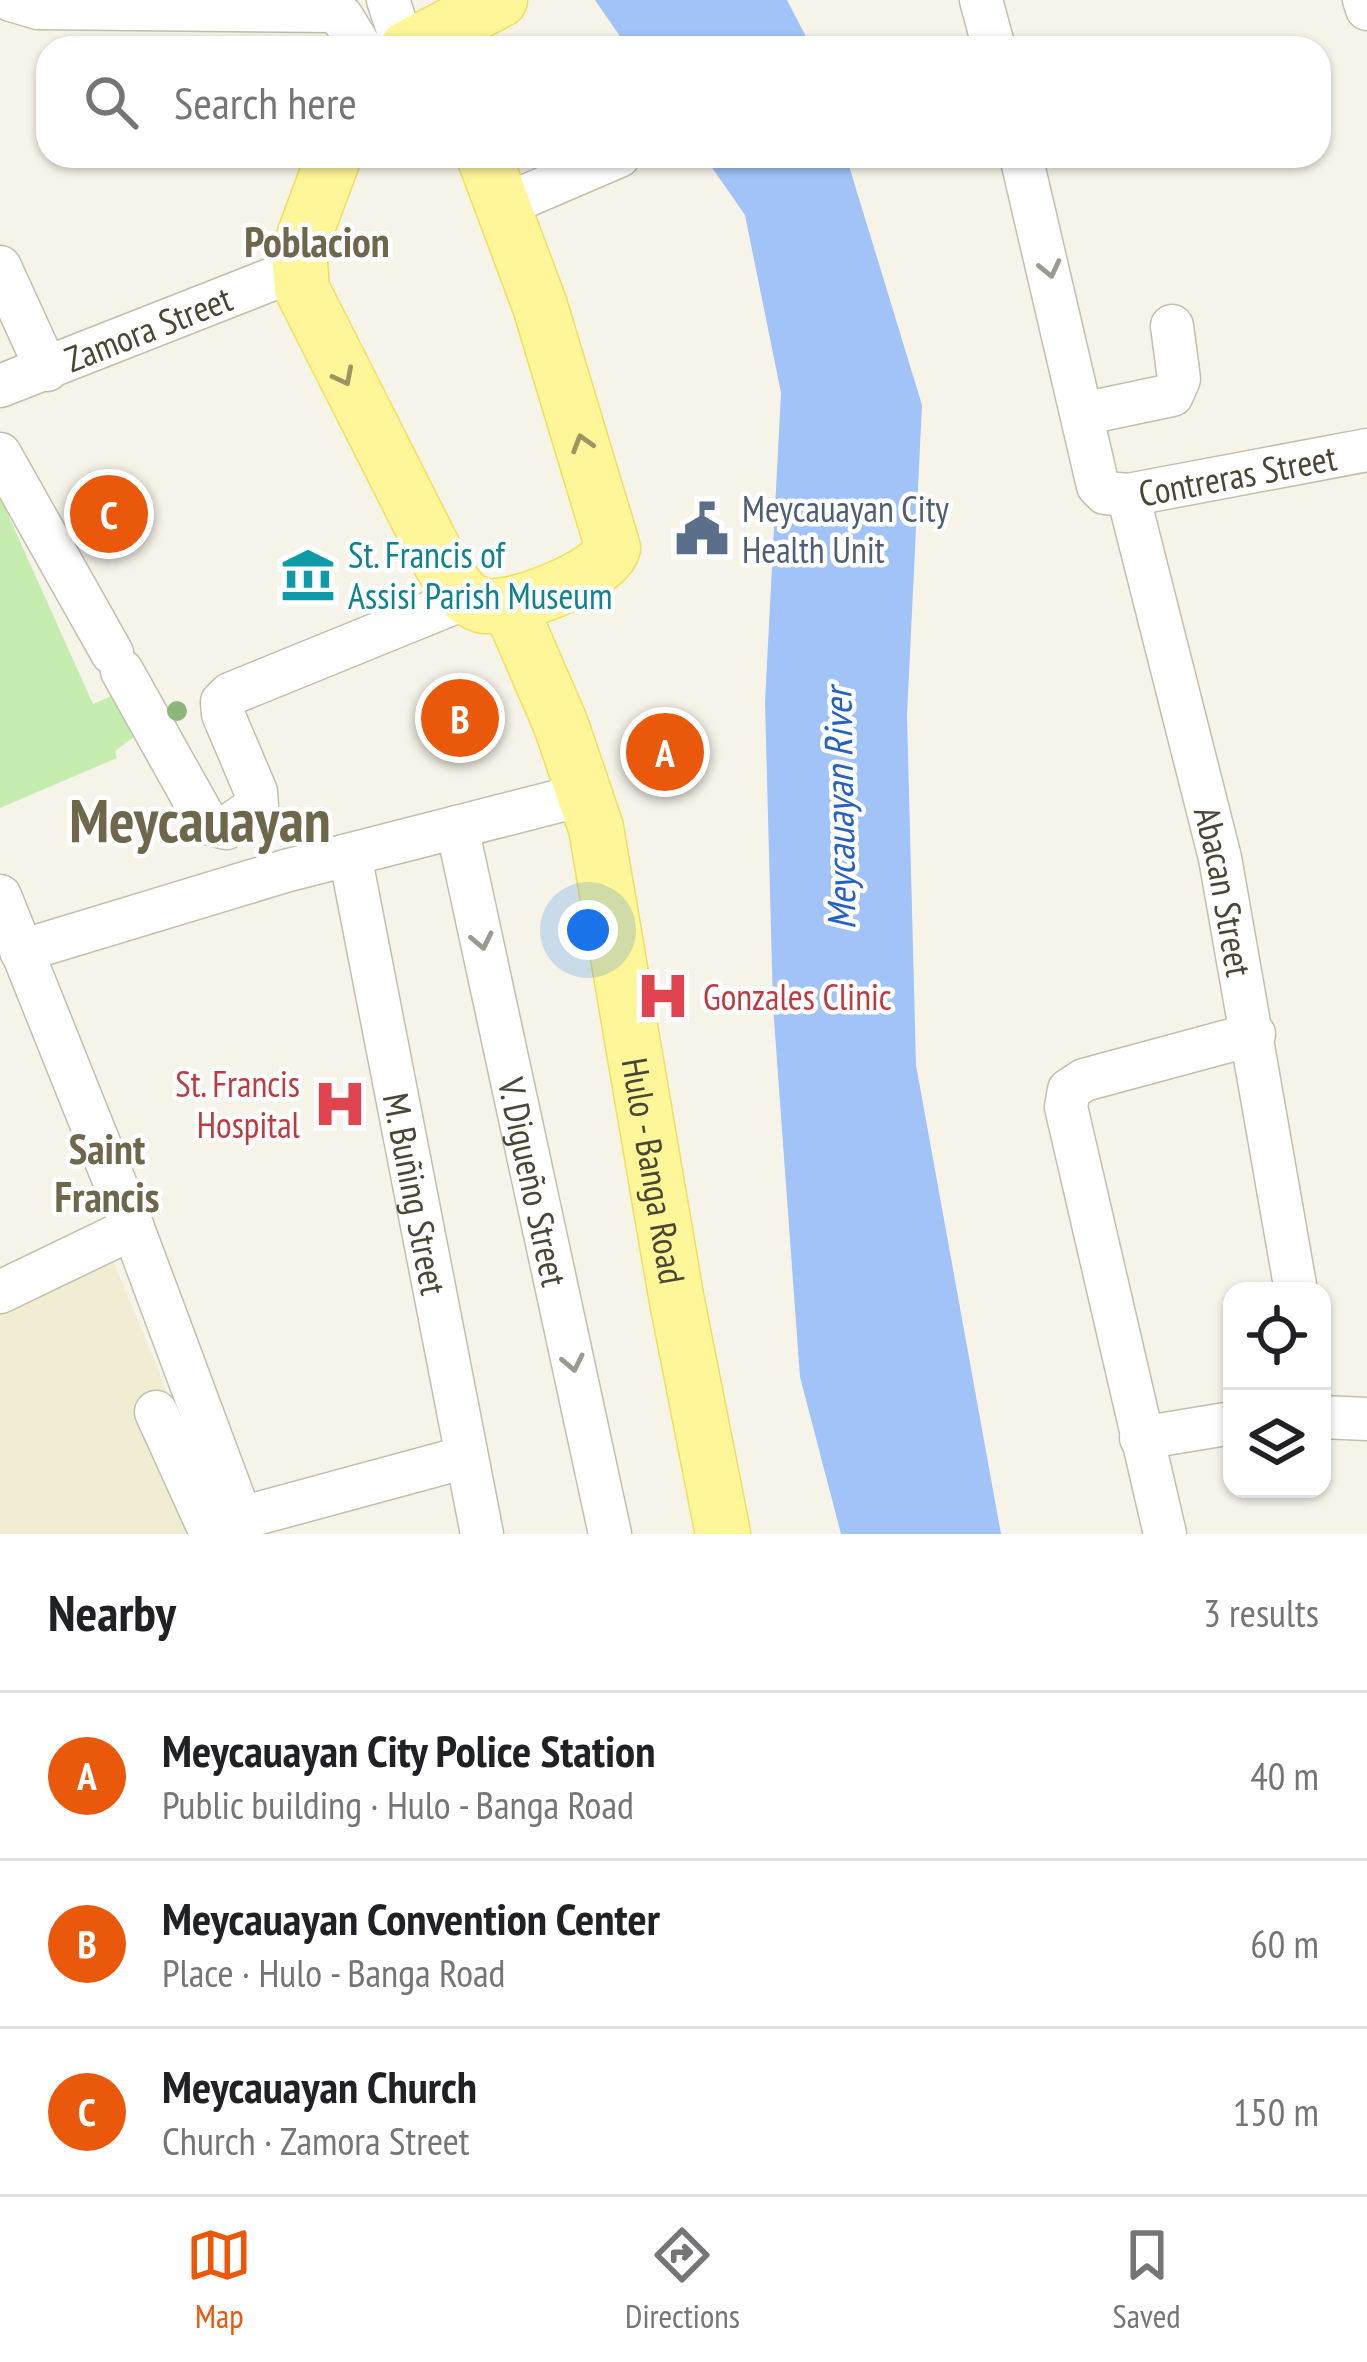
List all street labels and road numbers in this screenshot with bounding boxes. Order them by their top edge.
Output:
street label: Zamora Street [58,274,238,382]
street label: Contreras Street [1135,433,1340,516]
street label: Abacan Street [1184,801,1264,980]
street label: Hulo - Banga Road [612,1054,697,1287]
street label: V. Digueño Street [488,1072,579,1290]
street label: M. Buñing Street [373,1089,458,1299]

